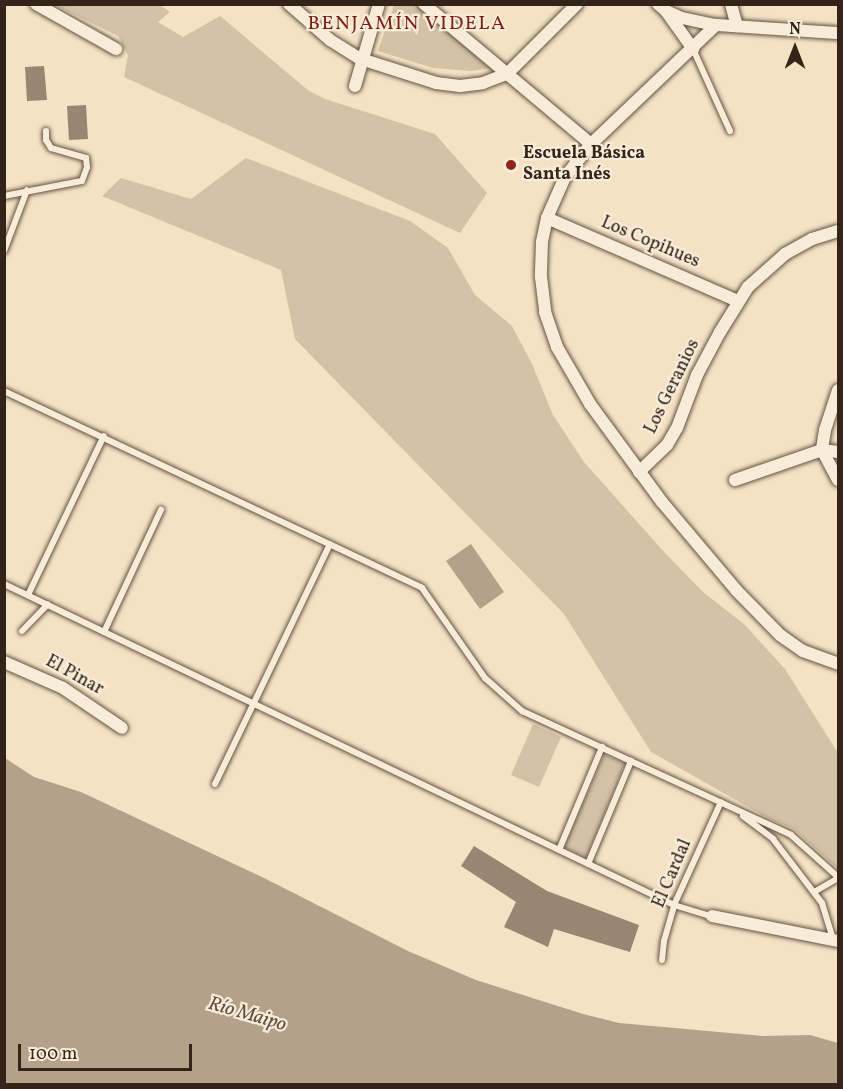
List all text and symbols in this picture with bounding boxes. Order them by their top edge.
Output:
district label: BENJAMÍN VIDELA [307,12,507,36]
north arrow [765,18,825,78]
text: N [789,19,801,41]
place label: Escuela Básica Santa Inés [523,144,645,186]
marker: Escuela Básica Santa Inés [504,158,518,172]
street label: Los Copihues [597,213,703,273]
street label: Los Geranios [641,336,705,438]
street label: El Pinar [41,651,107,701]
street label: El Cardal [649,836,697,912]
water label: Río Maipo [205,992,289,1038]
scale bar [21,1032,195,1070]
text: 100 m [29,1042,78,1067]

